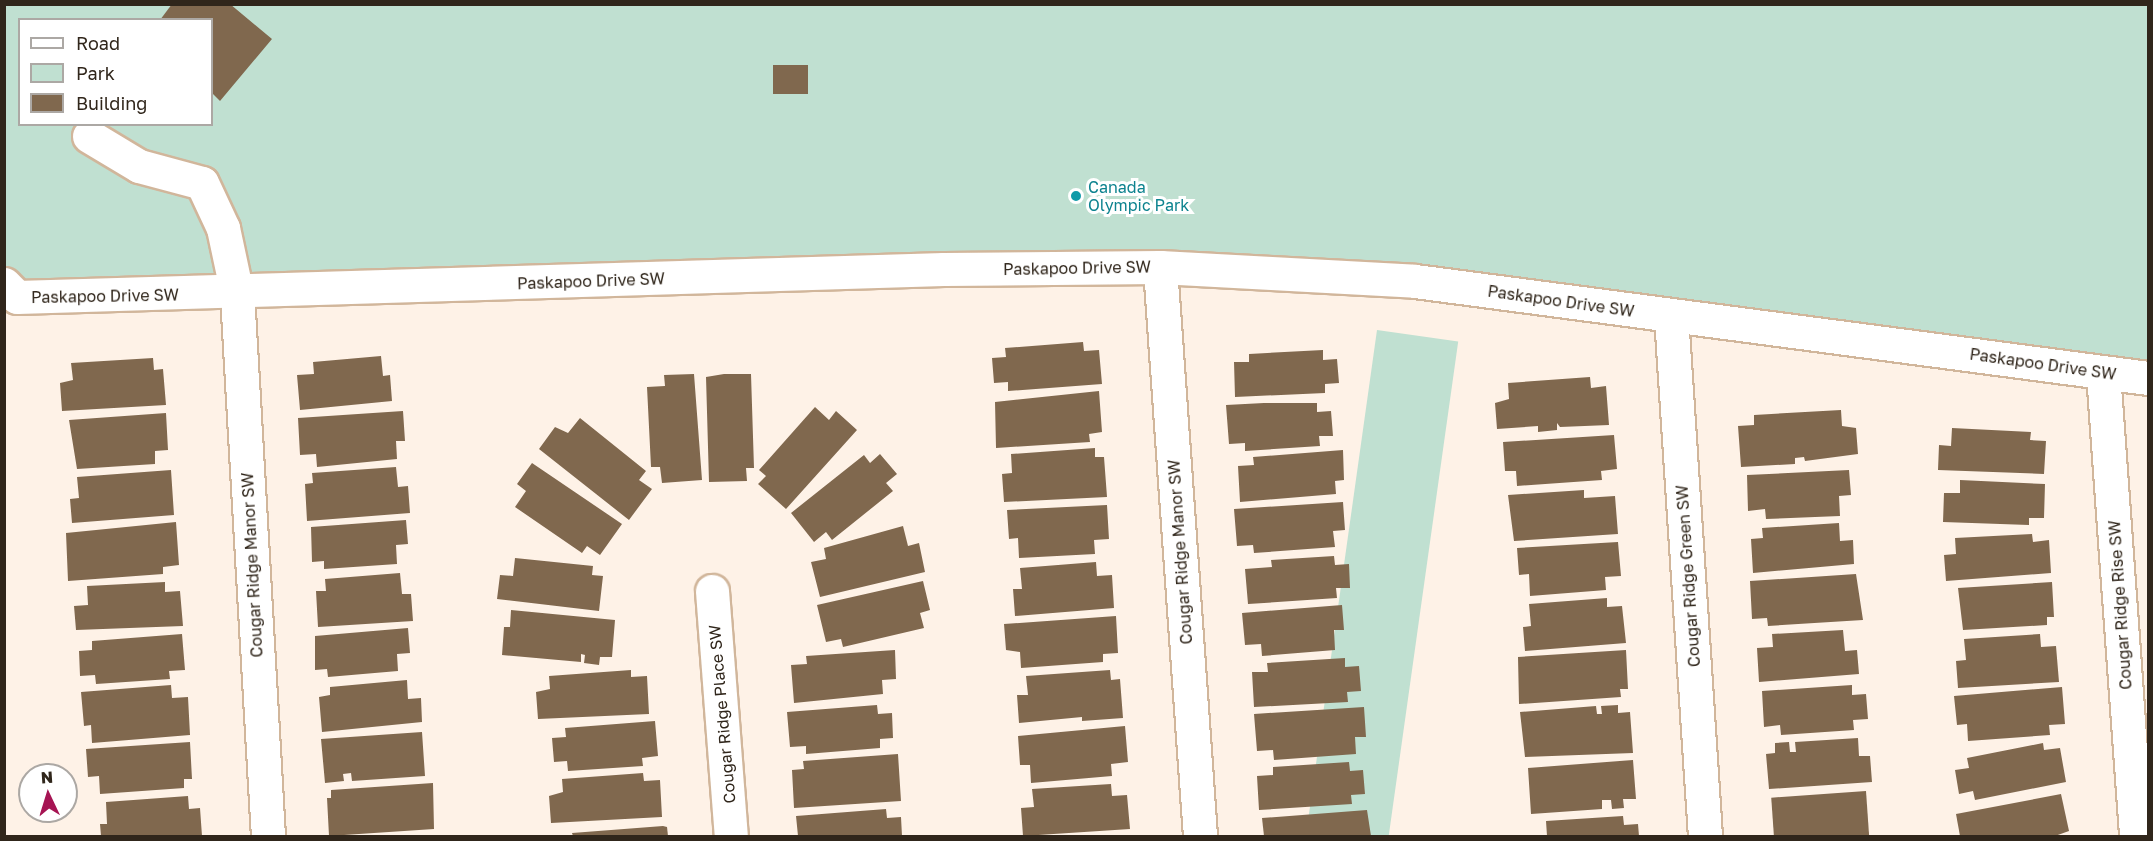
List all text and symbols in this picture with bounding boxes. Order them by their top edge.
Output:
legend [18,18,213,126]
text: Road [76,32,120,54]
text: Park [76,62,115,84]
text: Building [76,92,147,114]
place label: Canada Olympic Park [1088,177,1189,215]
marker: Canada Olympic Park [1069,189,1083,203]
street label: Paskapoo Drive SW [1003,257,1151,279]
street label: Paskapoo Drive SW [517,269,665,293]
street label: Paskapoo Drive SW [1486,281,1636,321]
street label: Paskapoo Drive SW [31,285,179,307]
street label: Paskapoo Drive SW [1968,344,2118,384]
street label: Cougar Ridge Manor SW [1164,459,1196,645]
street label: Cougar Ridge Manor SW [238,472,266,658]
street label: Cougar Ridge Green SW [1672,484,1704,668]
street label: Cougar Ridge Rise SW [2105,520,2135,690]
street label: Cougar Ridge Place SW [705,624,739,804]
north arrow [18,763,78,823]
text: N [40,767,54,787]

